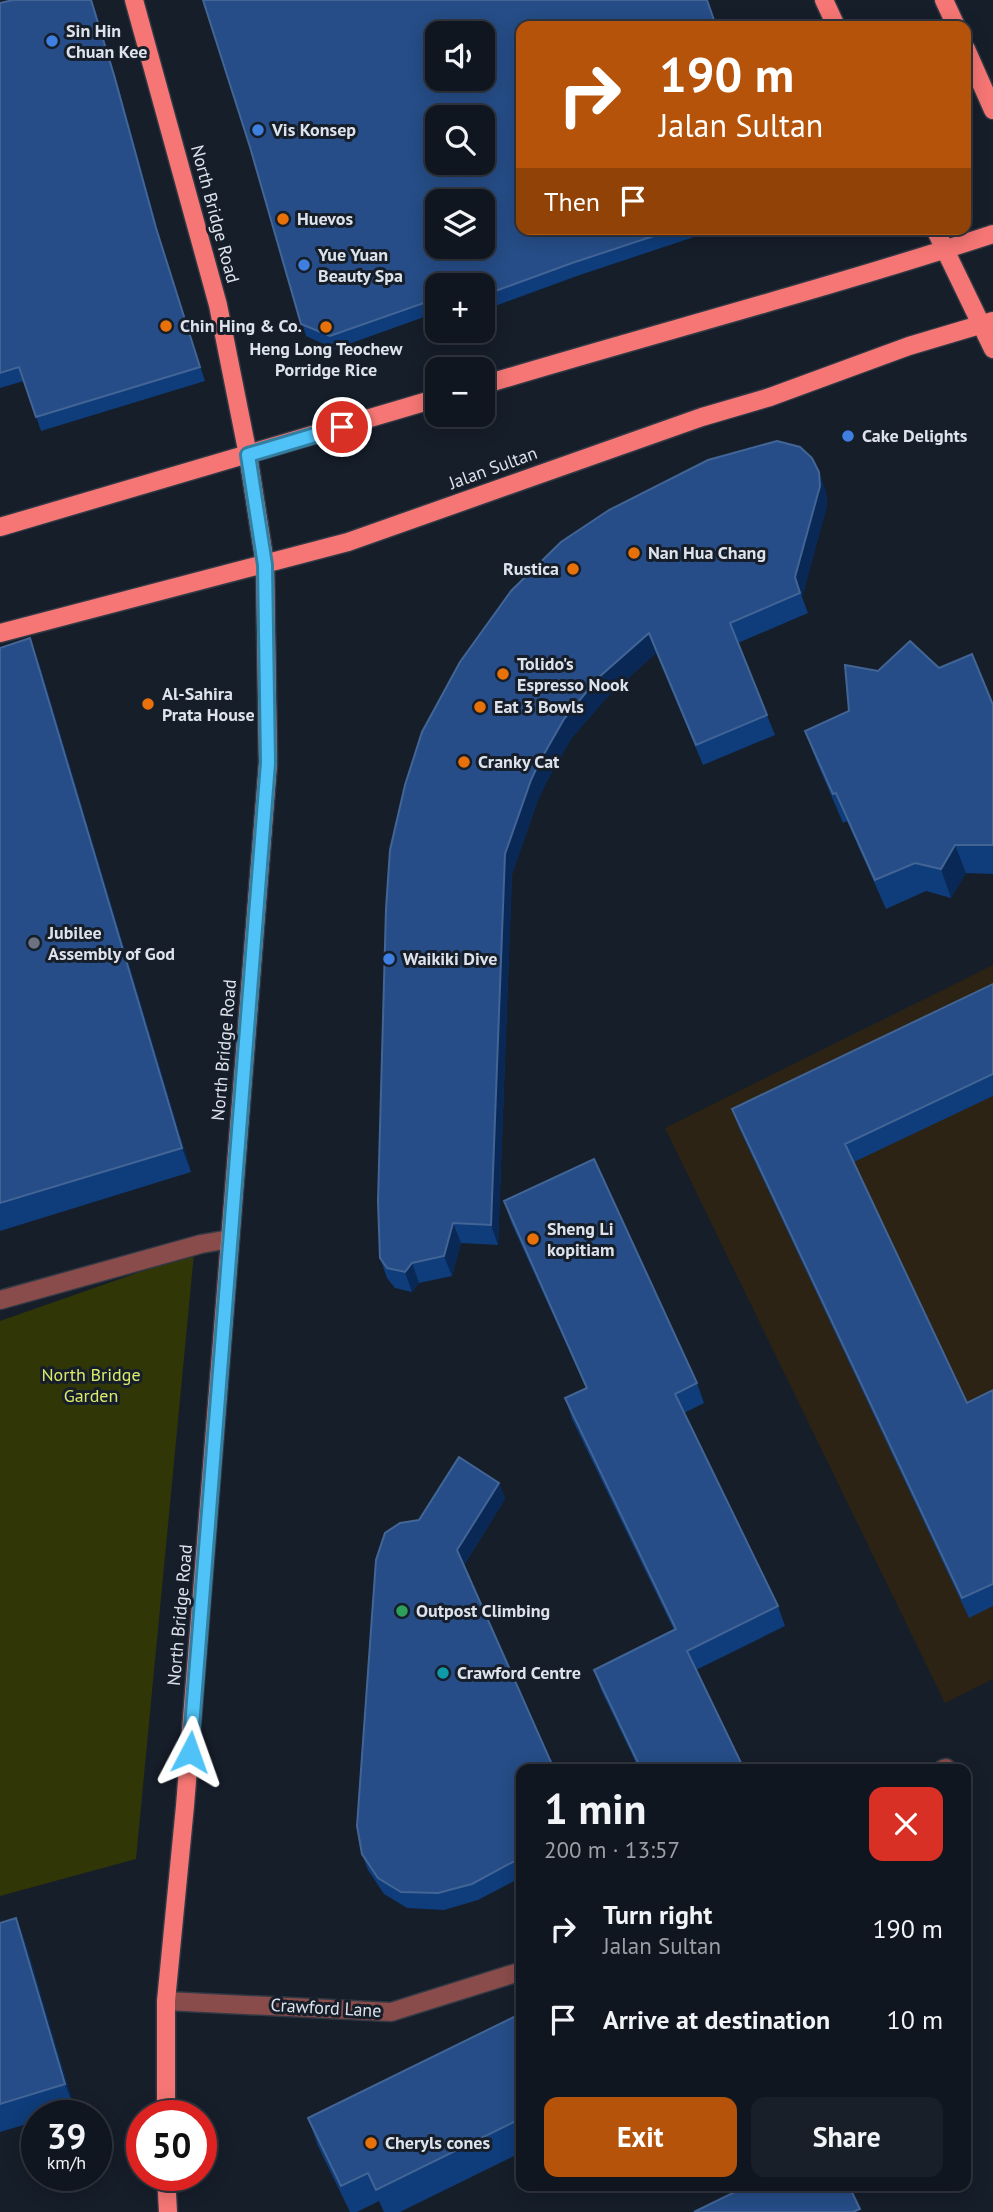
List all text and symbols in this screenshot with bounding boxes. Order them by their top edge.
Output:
place label: Sin Hin Chuan Kee [66,19,147,63]
map controls [425,21,495,427]
button: sound [425,21,495,91]
marker: Sin Hin Chuan Kee [44,33,60,49]
text: 190 m [659,42,794,106]
icon: right [544,49,635,140]
text: Jalan Sultan [659,104,823,146]
button: search [425,105,495,175]
place label: Vis Konsep [271,118,356,141]
marker: Vis Konsep [250,122,266,138]
street label: North Bridge Road [186,142,245,285]
icon: arrive [614,182,652,220]
text: Then [544,185,600,218]
button: layers [425,189,495,259]
place label: Huevos [297,207,353,230]
marker: Huevos [275,211,291,227]
place label: Yue Yuan Beauty Spa [317,243,403,287]
marker: Yue Yuan Beauty Spa [296,257,312,273]
button: + [425,273,495,343]
place label: Chin Hing & Co. [180,314,302,337]
marker: Chin Hing & Co. [158,318,174,334]
marker: Heng Long Teochew Porridge Rice [318,319,334,335]
place label: Heng Long Teochew Porridge Rice [250,337,403,381]
button: − [425,357,495,427]
pin [312,397,372,457]
icon: arrive [323,408,361,446]
place label: Cake Delights [862,424,968,447]
marker: Cake Delights [840,428,856,444]
street label: Jalan Sultan [445,441,540,494]
place label: Nan Hua Chang [648,541,766,564]
marker: Nan Hua Chang [626,545,642,561]
place label: Rustica [503,557,559,580]
marker: Rustica [565,561,581,577]
place label: Tolido's Espresso Nook [517,652,629,696]
marker: Tolido's Espresso Nook [495,666,511,682]
place label: Al-Sahira Prata House [162,682,255,726]
place label: Eat 3 Bowls [494,695,584,718]
marker: Al-Sahira Prata House [140,696,156,712]
marker: Eat 3 Bowls [472,699,488,715]
place label: Cranky Cat [478,750,560,773]
marker: Cranky Cat [456,754,472,770]
place label: Jubilee Assembly of God [47,921,175,965]
marker: Jubilee Assembly of God [26,935,42,951]
place label: Waikiki Dive [403,947,497,970]
marker: Waikiki Dive [381,951,397,967]
street label: North Bridge Road [206,978,241,1122]
place label: Sheng Li kopitiam [547,1217,614,1261]
marker: Sheng Li kopitiam [525,1231,541,1247]
park label: North Bridge Garden [41,1363,141,1407]
street label: North Bridge Road [162,1543,197,1687]
place label: Outpost Climbing [416,1599,550,1622]
marker: Outpost Climbing [394,1603,410,1619]
place label: Crawford Centre [457,1661,581,1684]
marker: Crawford Centre [435,1665,451,1681]
position arrow [153,1715,227,1789]
text: 1 min [544,1781,646,1836]
button: close [869,1787,943,1861]
text: 200 m · 13:57 [544,1835,680,1864]
text: Turn right [603,1898,712,1931]
icon: right [544,1910,582,1948]
text: 190 m [872,1912,943,1945]
text: Jalan Sultan [603,1931,721,1960]
street label: Crawford Lane [270,1993,382,2022]
icon: arrive [544,2001,582,2039]
text: Arrive at destination [603,2003,830,2036]
text: 10 m [887,2003,943,2036]
button: Exit [544,2097,737,2177]
button: Share [751,2097,943,2177]
speed limit sign: 50 [126,2100,217,2191]
text: 39 [47,2113,86,2159]
place label: Cheryls cones [385,2131,490,2154]
marker: Cheryls cones [363,2135,379,2151]
text: km/h [47,2151,86,2174]

